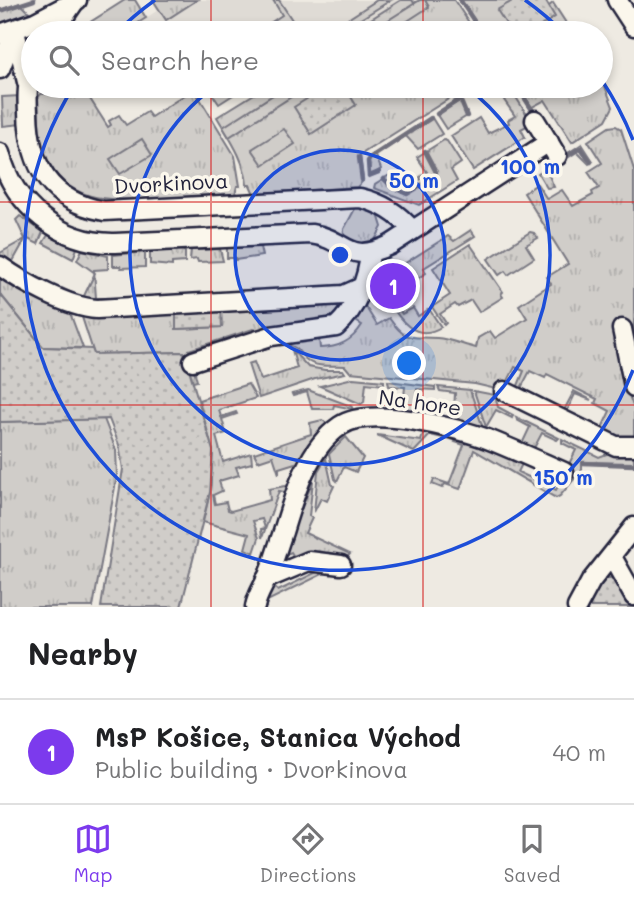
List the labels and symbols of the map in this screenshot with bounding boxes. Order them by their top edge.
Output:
text: 100 m [500,152,560,179]
street label: Dvorkinova [113,166,229,199]
text: 50 m [389,166,439,193]
centre of rings [328,243,352,267]
pin: 1 [370,260,416,312]
your location [392,346,426,380]
street label: Na hore [377,382,463,421]
text: 150 m [533,463,593,490]

